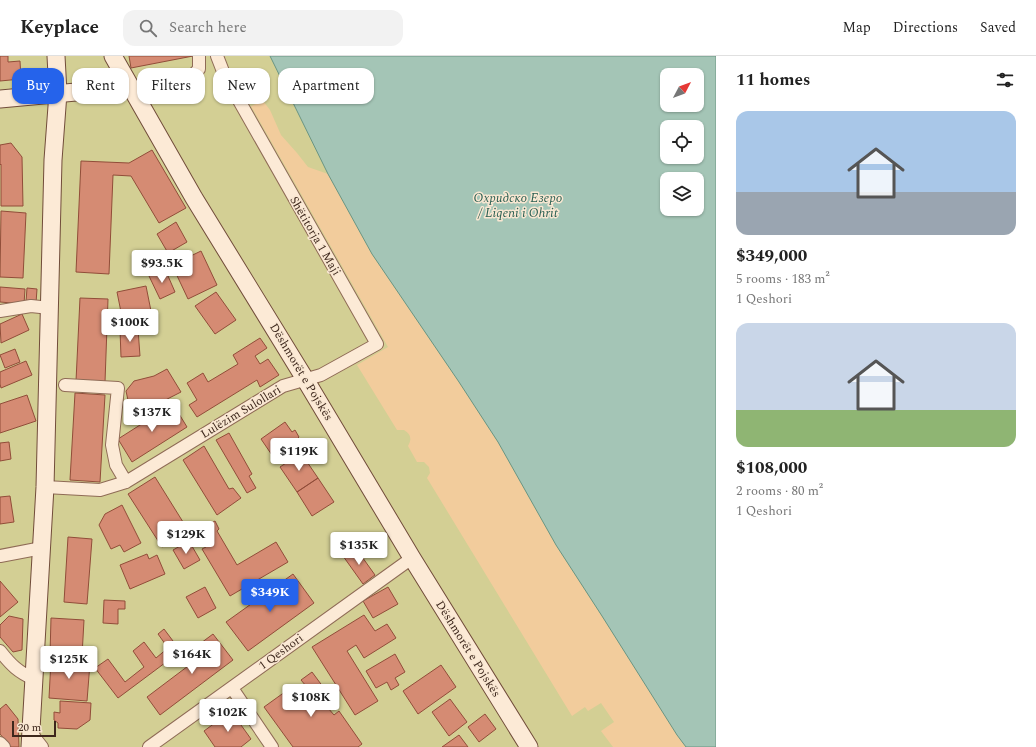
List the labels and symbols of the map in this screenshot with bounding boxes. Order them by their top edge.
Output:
north arrow [660,68,704,112]
water label: Охридско Езеро / Liqeni i Ohrit [474,188,562,223]
street label: Shëtitorja 1 Maji [284,193,346,280]
pin: $93.5K [129,250,195,284]
pin: $100K [102,309,158,343]
street label: Dëshmorët e Pojskës [264,320,338,424]
street label: Lulëzim Sulollari [197,380,285,444]
pin: $137K [124,399,180,433]
pin: $119K [271,438,327,472]
pin: $129K [158,521,214,555]
pin: $135K [331,532,387,566]
pin: $349K [242,579,298,613]
street label: Dëshmorët e Pojskës [431,597,505,701]
street label: 1 Qeshori [255,629,308,675]
pin: $164K [164,641,220,675]
pin: $125K [41,646,97,680]
pin: $108K [283,684,339,718]
pin: $102K [200,699,256,733]
scale bar [12,719,56,738]

